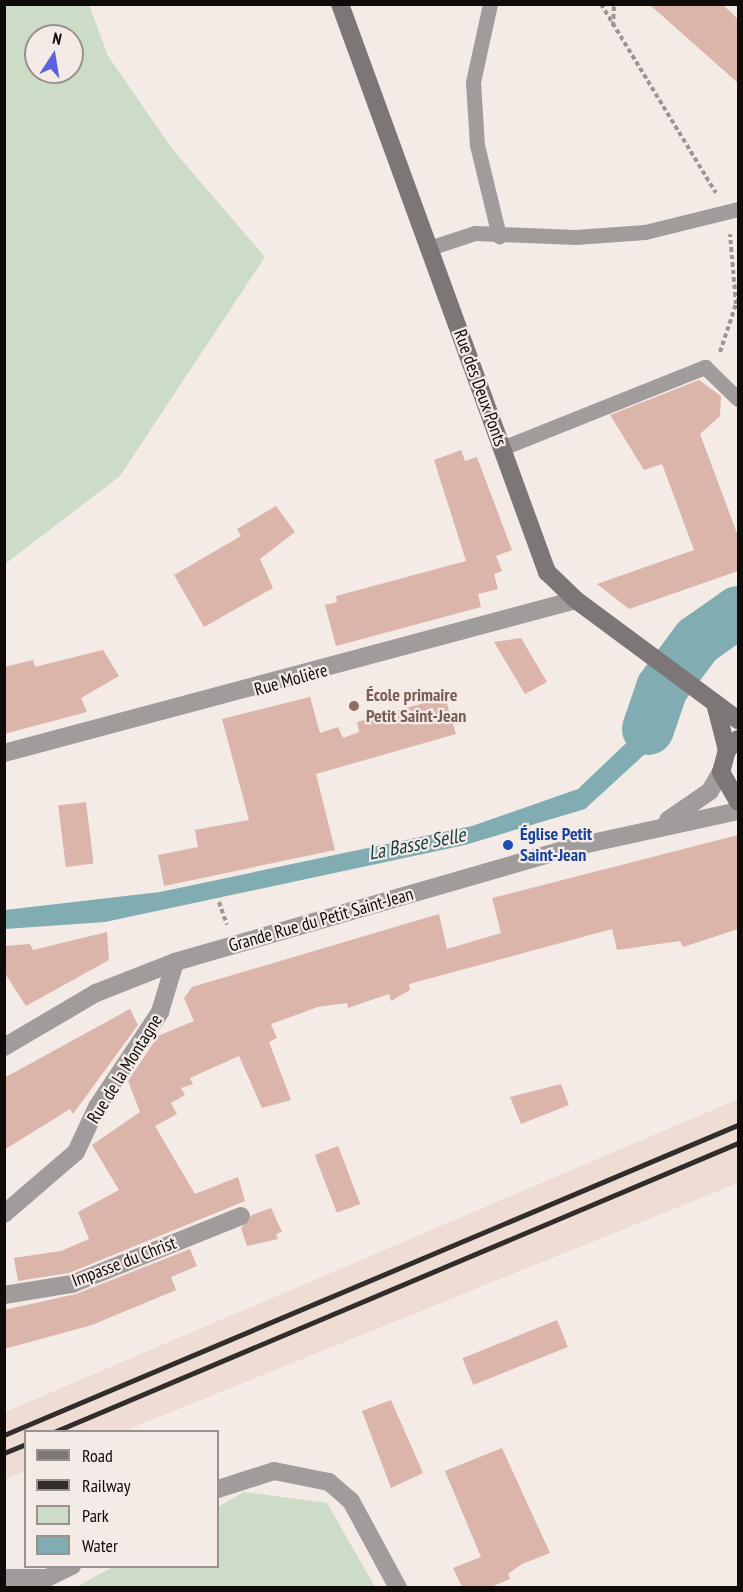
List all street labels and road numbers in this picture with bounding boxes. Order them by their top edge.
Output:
street label: Rue des Deux Ponts [449,326,511,450]
street label: Rue Molière [252,659,330,701]
street label: Grande Rue du Petit Saint-Jean [226,883,416,957]
street label: Rue de la Montagne [83,1011,167,1127]
street label: Impasse du Christ [69,1232,179,1292]

